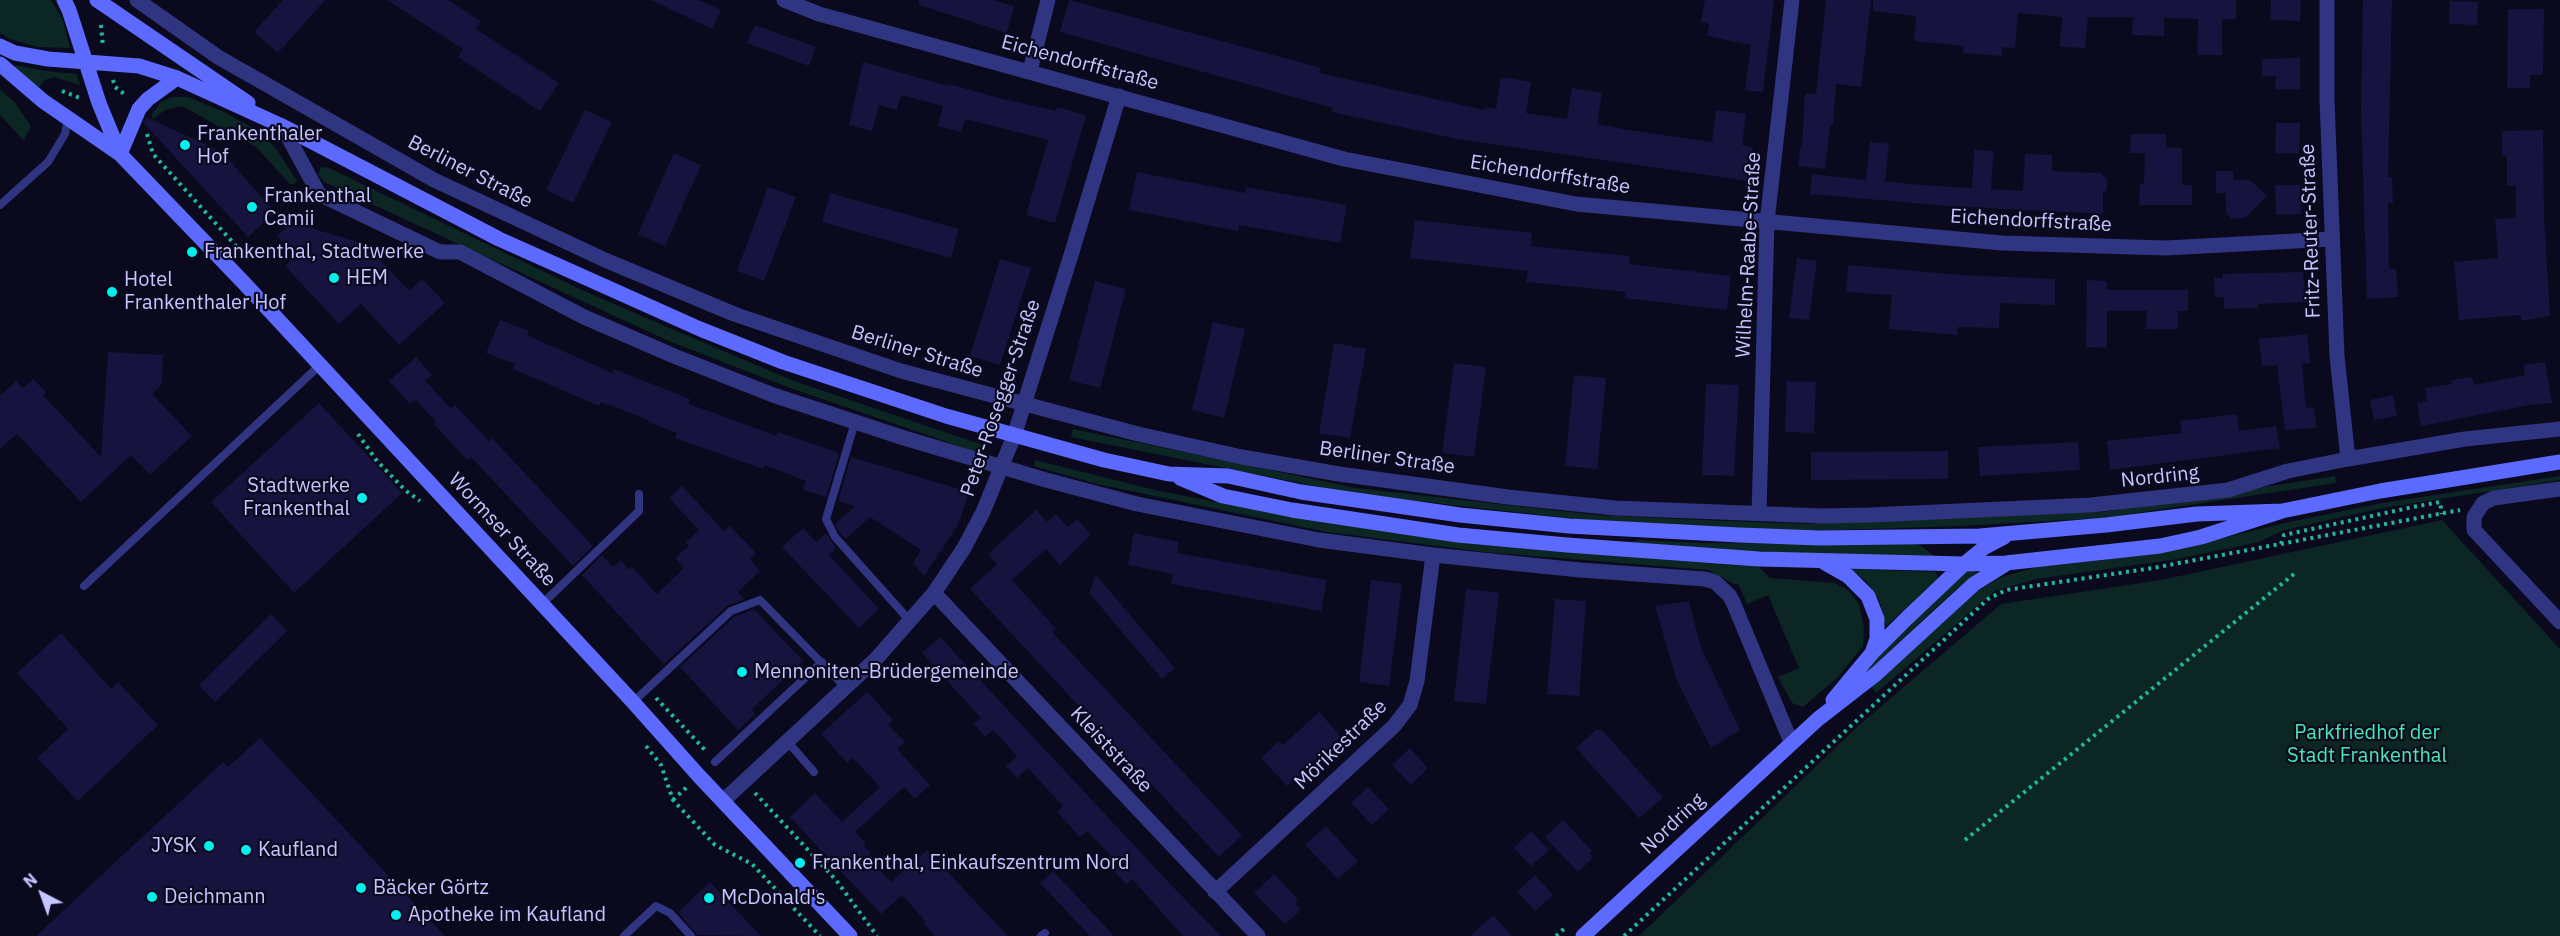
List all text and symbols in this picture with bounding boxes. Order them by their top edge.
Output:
street label: Eichendorffstraße [999,30,1161,96]
place label: Frankenthaler Hof [197,122,322,169]
street label: Berliner Straße [404,130,536,214]
marker: Frankenthaler Hof [178,138,192,152]
street label: Fritz-Reuter-Straße [2296,143,2326,319]
street label: Eichendorffstraße [1468,150,1632,200]
street label: Wilhelm-Raabe-Straße [1732,151,1766,359]
place label: Frankenthal Camii [264,184,371,231]
marker: Frankenthal Camii [245,200,259,214]
street label: Eichendorffstraße [1950,205,2112,237]
place label: Frankenthal, Stadtwerke [204,240,424,264]
marker: Frankenthal, Stadtwerke [185,245,199,259]
place label: HEM [346,266,388,290]
place label: Hotel Frankenthaler Hof [124,268,286,315]
marker: HEM [327,271,341,285]
marker: Hotel Frankenthaler Hof [105,285,119,299]
street label: Peter-Rosegger-Straße [956,296,1046,500]
street label: Berliner Straße [848,321,986,383]
street label: Berliner Straße [1318,437,1456,479]
street label: Nordring [2120,461,2200,493]
street label: Wormser Straße [443,468,561,592]
place label: Stadtwerke Frankenthal [243,474,350,521]
marker: Stadtwerke Frankenthal [355,491,369,505]
place label: Mennoniten-Brüdergemeinde [754,660,1019,684]
marker: Mennoniten-Brüdergemeinde [735,665,749,679]
street label: Mörikestraße [1290,695,1392,795]
street label: Kleiststraße [1065,702,1157,798]
park label: Parkfriedhof der Stadt Frankenthal [2287,721,2447,768]
street label: Nordring [1636,788,1710,860]
place label: JYSK [151,834,197,858]
place label: Kaufland [258,838,338,862]
marker: JYSK [202,839,216,853]
marker: Kaufland [239,843,253,857]
place label: Frankenthal, Einkaufszentrum Nord [812,851,1129,875]
marker: Frankenthal, Einkaufszentrum Nord [793,856,807,870]
north arrow [12,864,72,924]
text: N [19,869,41,892]
place label: Bäcker Görtz [373,876,489,900]
marker: Bäcker Görtz [354,881,368,895]
place label: Deichmann [164,885,266,909]
place label: McDonald's [721,886,826,910]
marker: Deichmann [145,890,159,904]
marker: McDonald's [702,891,716,905]
place label: Apotheke im Kaufland [408,903,606,927]
marker: Apotheke im Kaufland [389,908,403,922]

